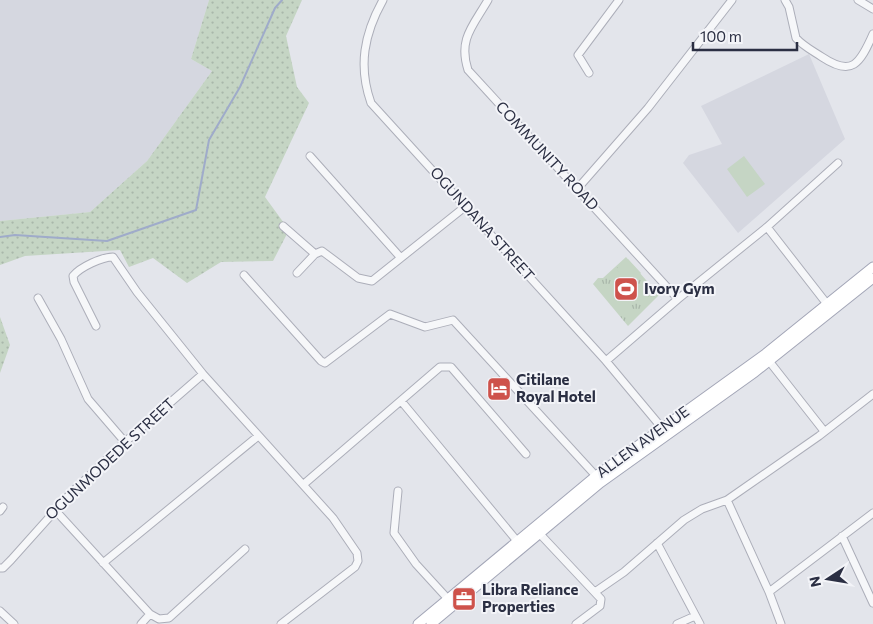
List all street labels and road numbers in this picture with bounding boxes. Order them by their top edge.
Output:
street label: COMMUNITY ROAD [493,97,603,214]
street label: OGUNDANA STREET [427,163,539,284]
street label: OGUNMODEDE STREET [41,393,178,523]
street label: ALLEN AVENUE [593,401,692,481]

